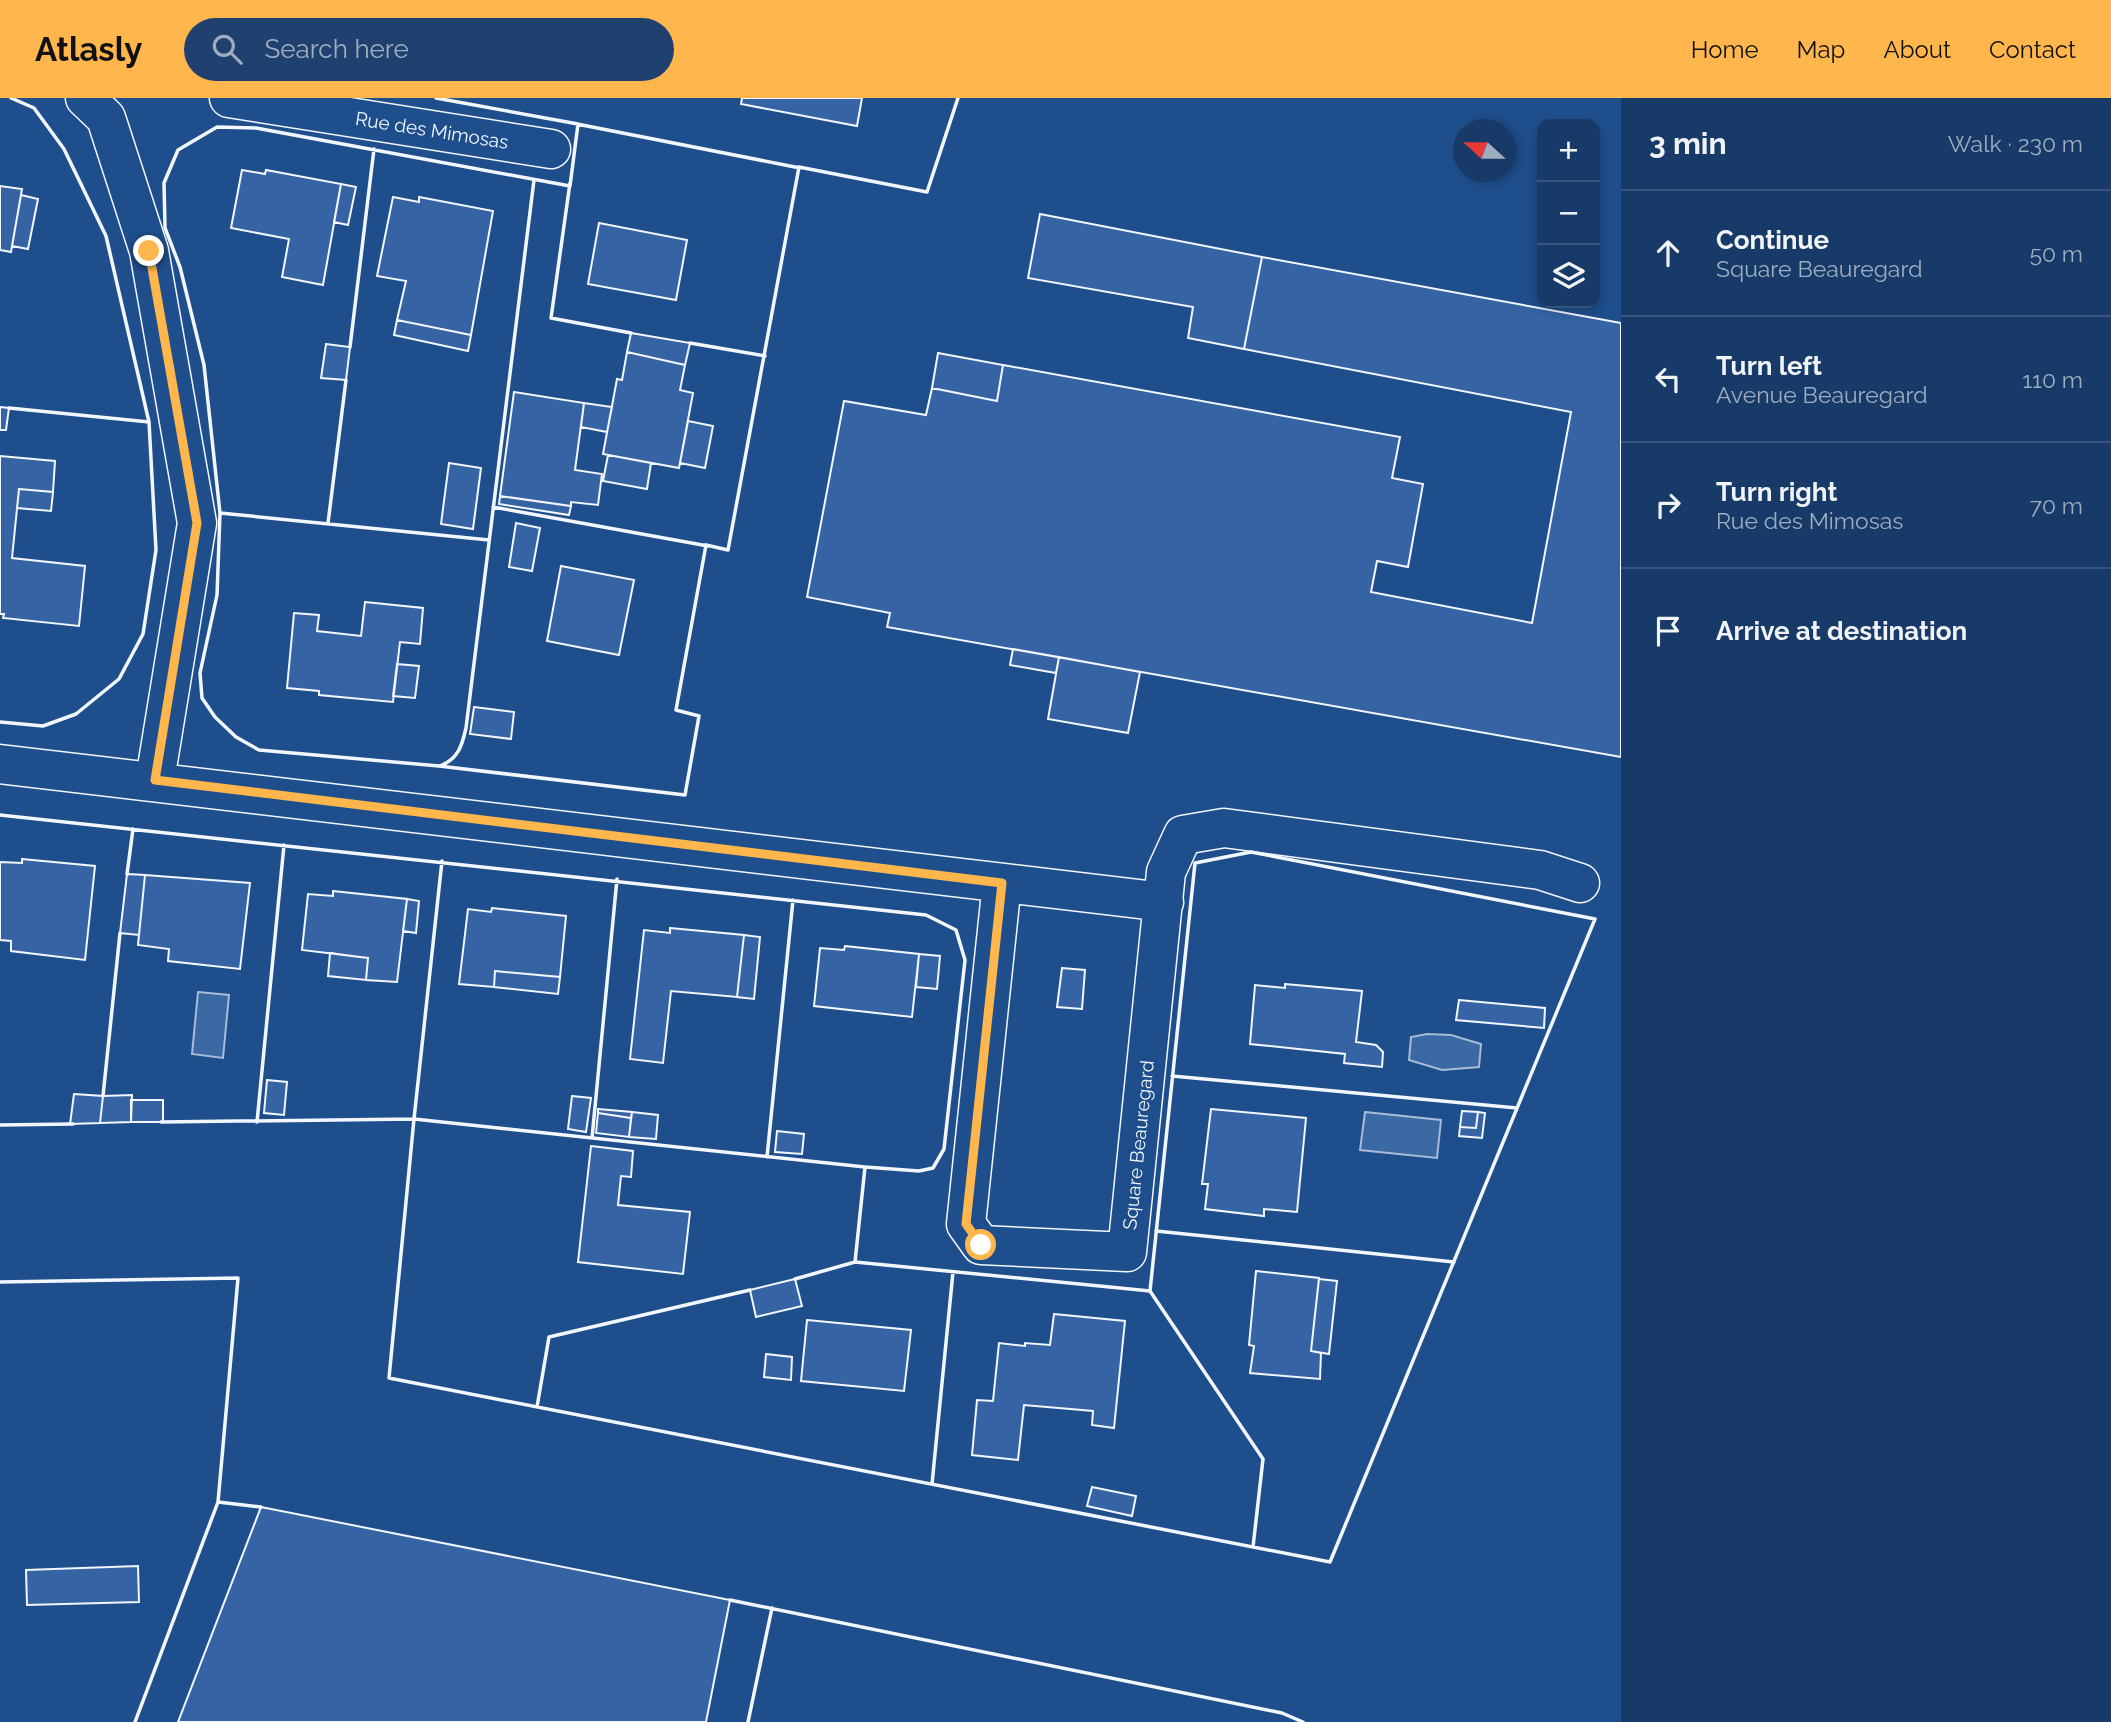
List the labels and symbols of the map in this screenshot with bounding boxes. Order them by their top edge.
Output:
street label: Rue des Mimosas [354,107,510,153]
north arrow [1453,119,1516,182]
route end [133,235,164,266]
street label: Square Beauregard [1118,1059,1158,1231]
route start [965,1229,996,1260]

